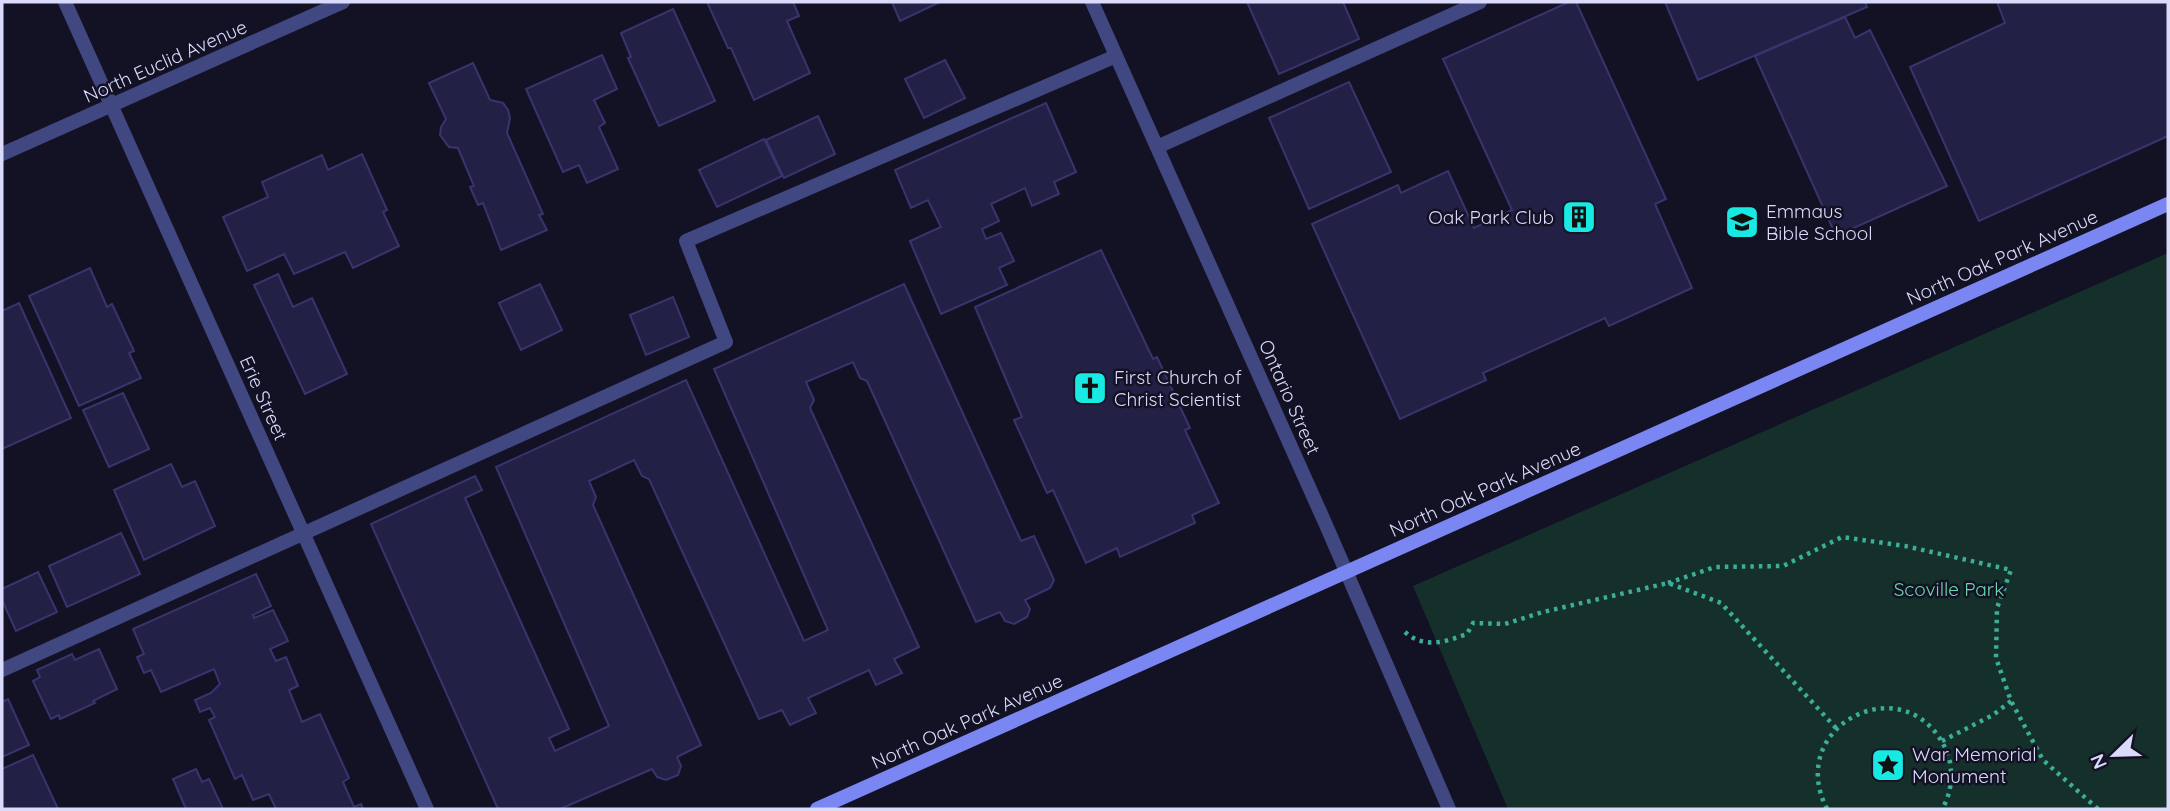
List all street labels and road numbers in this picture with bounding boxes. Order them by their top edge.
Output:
street label: North Euclid Avenue [80,14,250,108]
street label: North Oak Park Avenue [1903,204,2101,310]
street label: Ontario Street [1254,336,1326,458]
street label: Erie Street [235,352,293,444]
street label: North Oak Park Avenue [1386,436,1584,542]
street label: North Oak Park Avenue [868,668,1066,774]

